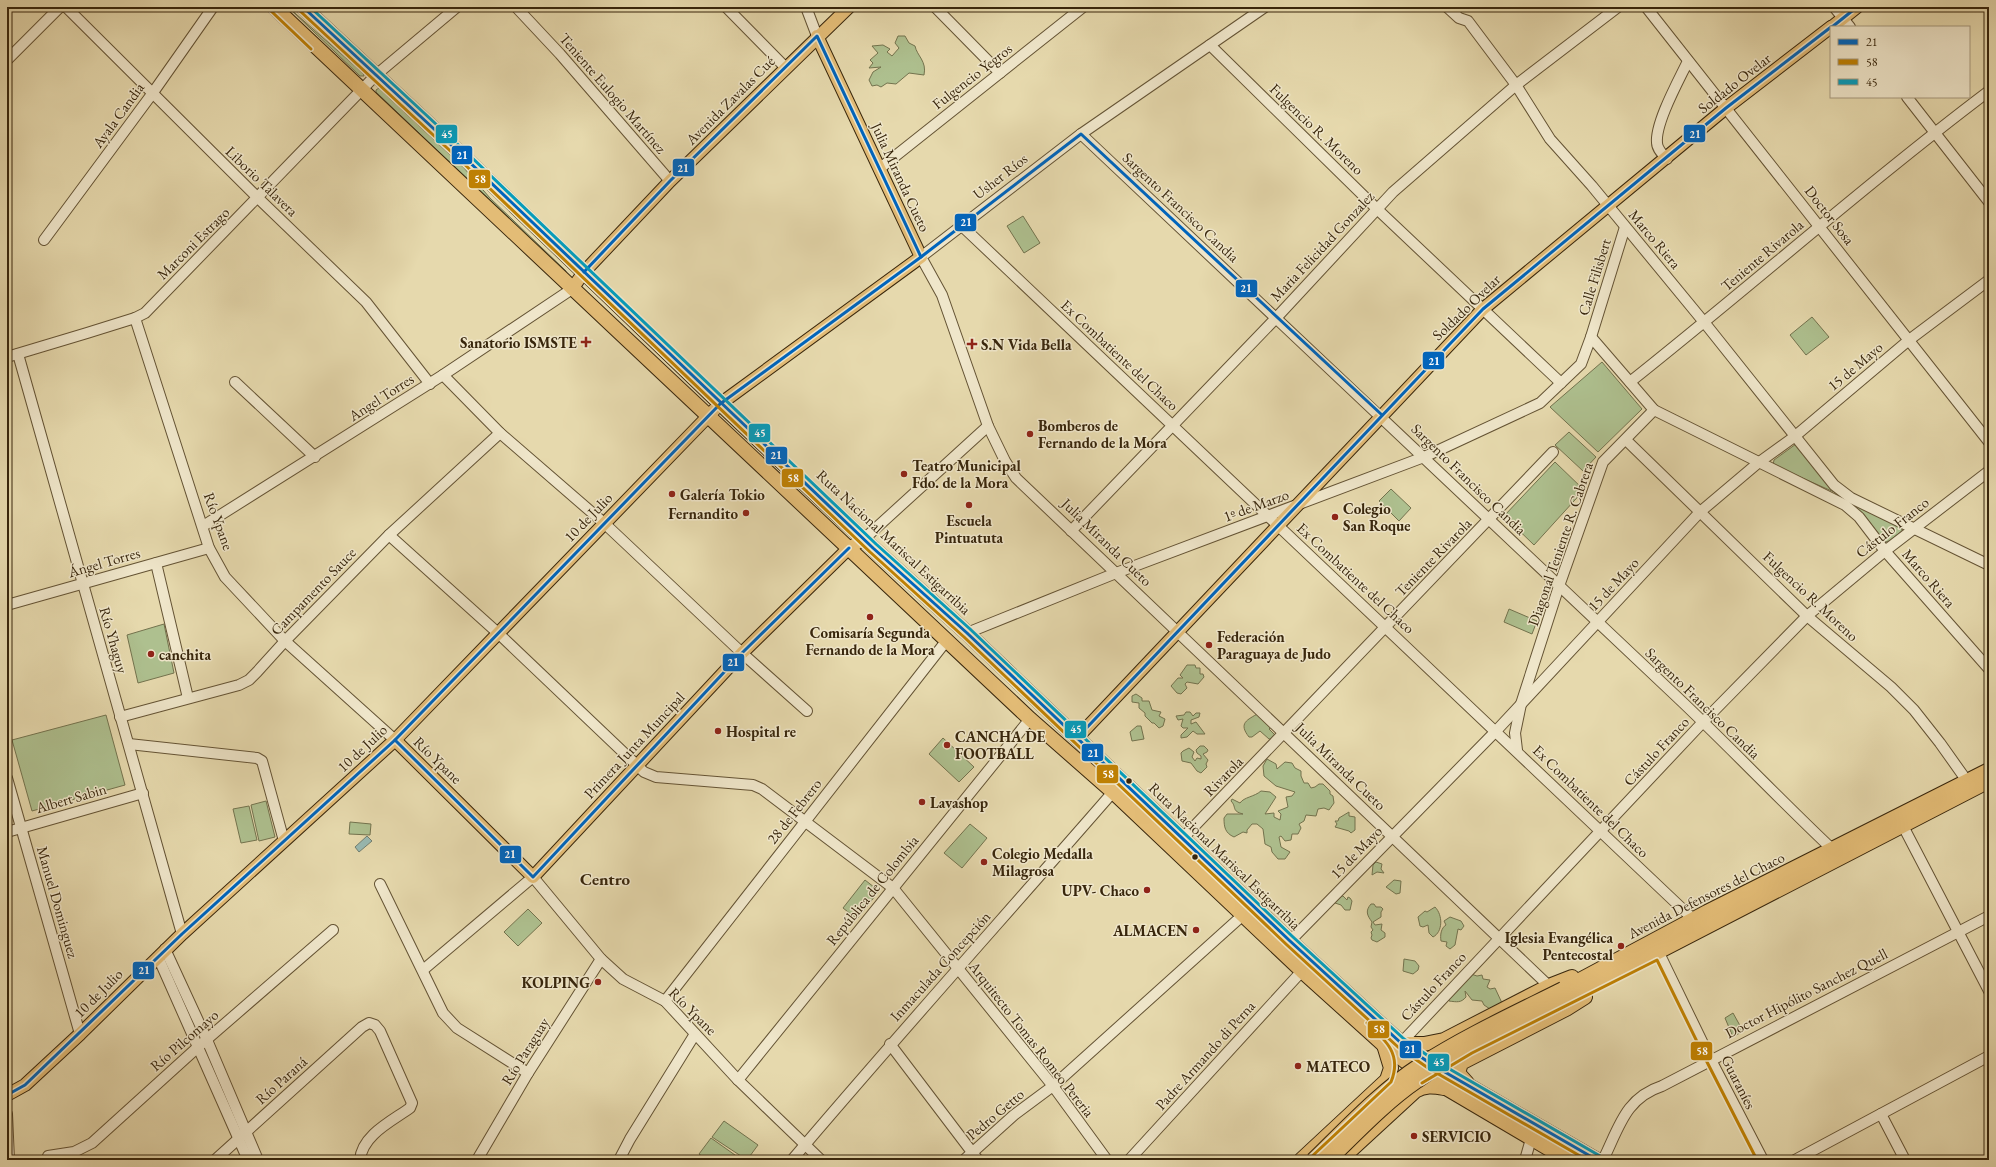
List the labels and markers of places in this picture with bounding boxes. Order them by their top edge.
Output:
place label: Sanatorio ISMSTE [460,333,577,352]
place label: S.N Vida Bella [981,335,1072,354]
marker: Sanatorio ISMSTE [580,336,592,348]
marker: S.N Vida Bella [966,338,978,350]
place label: Bomberos de Fernando de la Mora [1038,416,1167,452]
marker: Bomberos de Fernando de la Mora [1025,429,1035,439]
place label: Teatro Municipal Fdo. de la Mora [912,456,1021,492]
marker: Teatro Municipal Fdo. de la Mora [899,469,909,479]
place label: Galería Tokio [680,485,765,504]
marker: Galería Tokio [667,489,677,499]
place label: Colegio San Roque [1343,499,1411,535]
marker: Escuela Pintuatuta [964,500,974,510]
place label: Fernandito [668,504,738,523]
marker: Fernandito [741,508,751,518]
place label: Escuela Pintuatuta [935,511,1004,547]
marker: Colegio San Roque [1330,512,1340,522]
marker: Comisaría Segunda Fernando de la Mora [865,612,875,622]
place label: Comisaría Segunda Fernando de la Mora [806,623,935,659]
place label: Federación Paraguaya de Judo [1217,627,1331,663]
marker: Federación Paraguaya de Judo [1204,640,1214,650]
place label: canchita [159,645,211,664]
marker: canchita [146,649,156,659]
place label: Hospital re [726,722,796,741]
marker: Hospital re [713,726,723,736]
place label: CANCHA DE FOOTBALL [955,727,1046,763]
marker: CANCHA DE FOOTBALL [942,740,952,750]
unlabelled marker [1124,776,1134,786]
place label: Lavashop [930,793,988,812]
marker: Lavashop [917,797,927,807]
place label: Colegio Medalla Milagrosa [992,844,1093,880]
unlabelled marker [1190,852,1200,862]
marker: Colegio Medalla Milagrosa [979,857,989,867]
place label: UPV- Chaco [1061,881,1139,900]
marker: UPV- Chaco [1142,885,1152,895]
place label: ALMACEN [1112,921,1188,940]
marker: ALMACEN [1191,925,1201,935]
place label: Iglesia Evangélica Pentecostal [1505,928,1614,964]
marker: Iglesia Evangélica Pentecostal [1616,941,1626,951]
place label: KOLPING [522,973,590,992]
marker: KOLPING [593,977,603,987]
place label: MATECO [1306,1057,1370,1076]
marker: MATECO [1293,1061,1303,1071]
place label: SERVICIO [1422,1127,1491,1146]
marker: SERVICIO [1409,1131,1419,1141]

